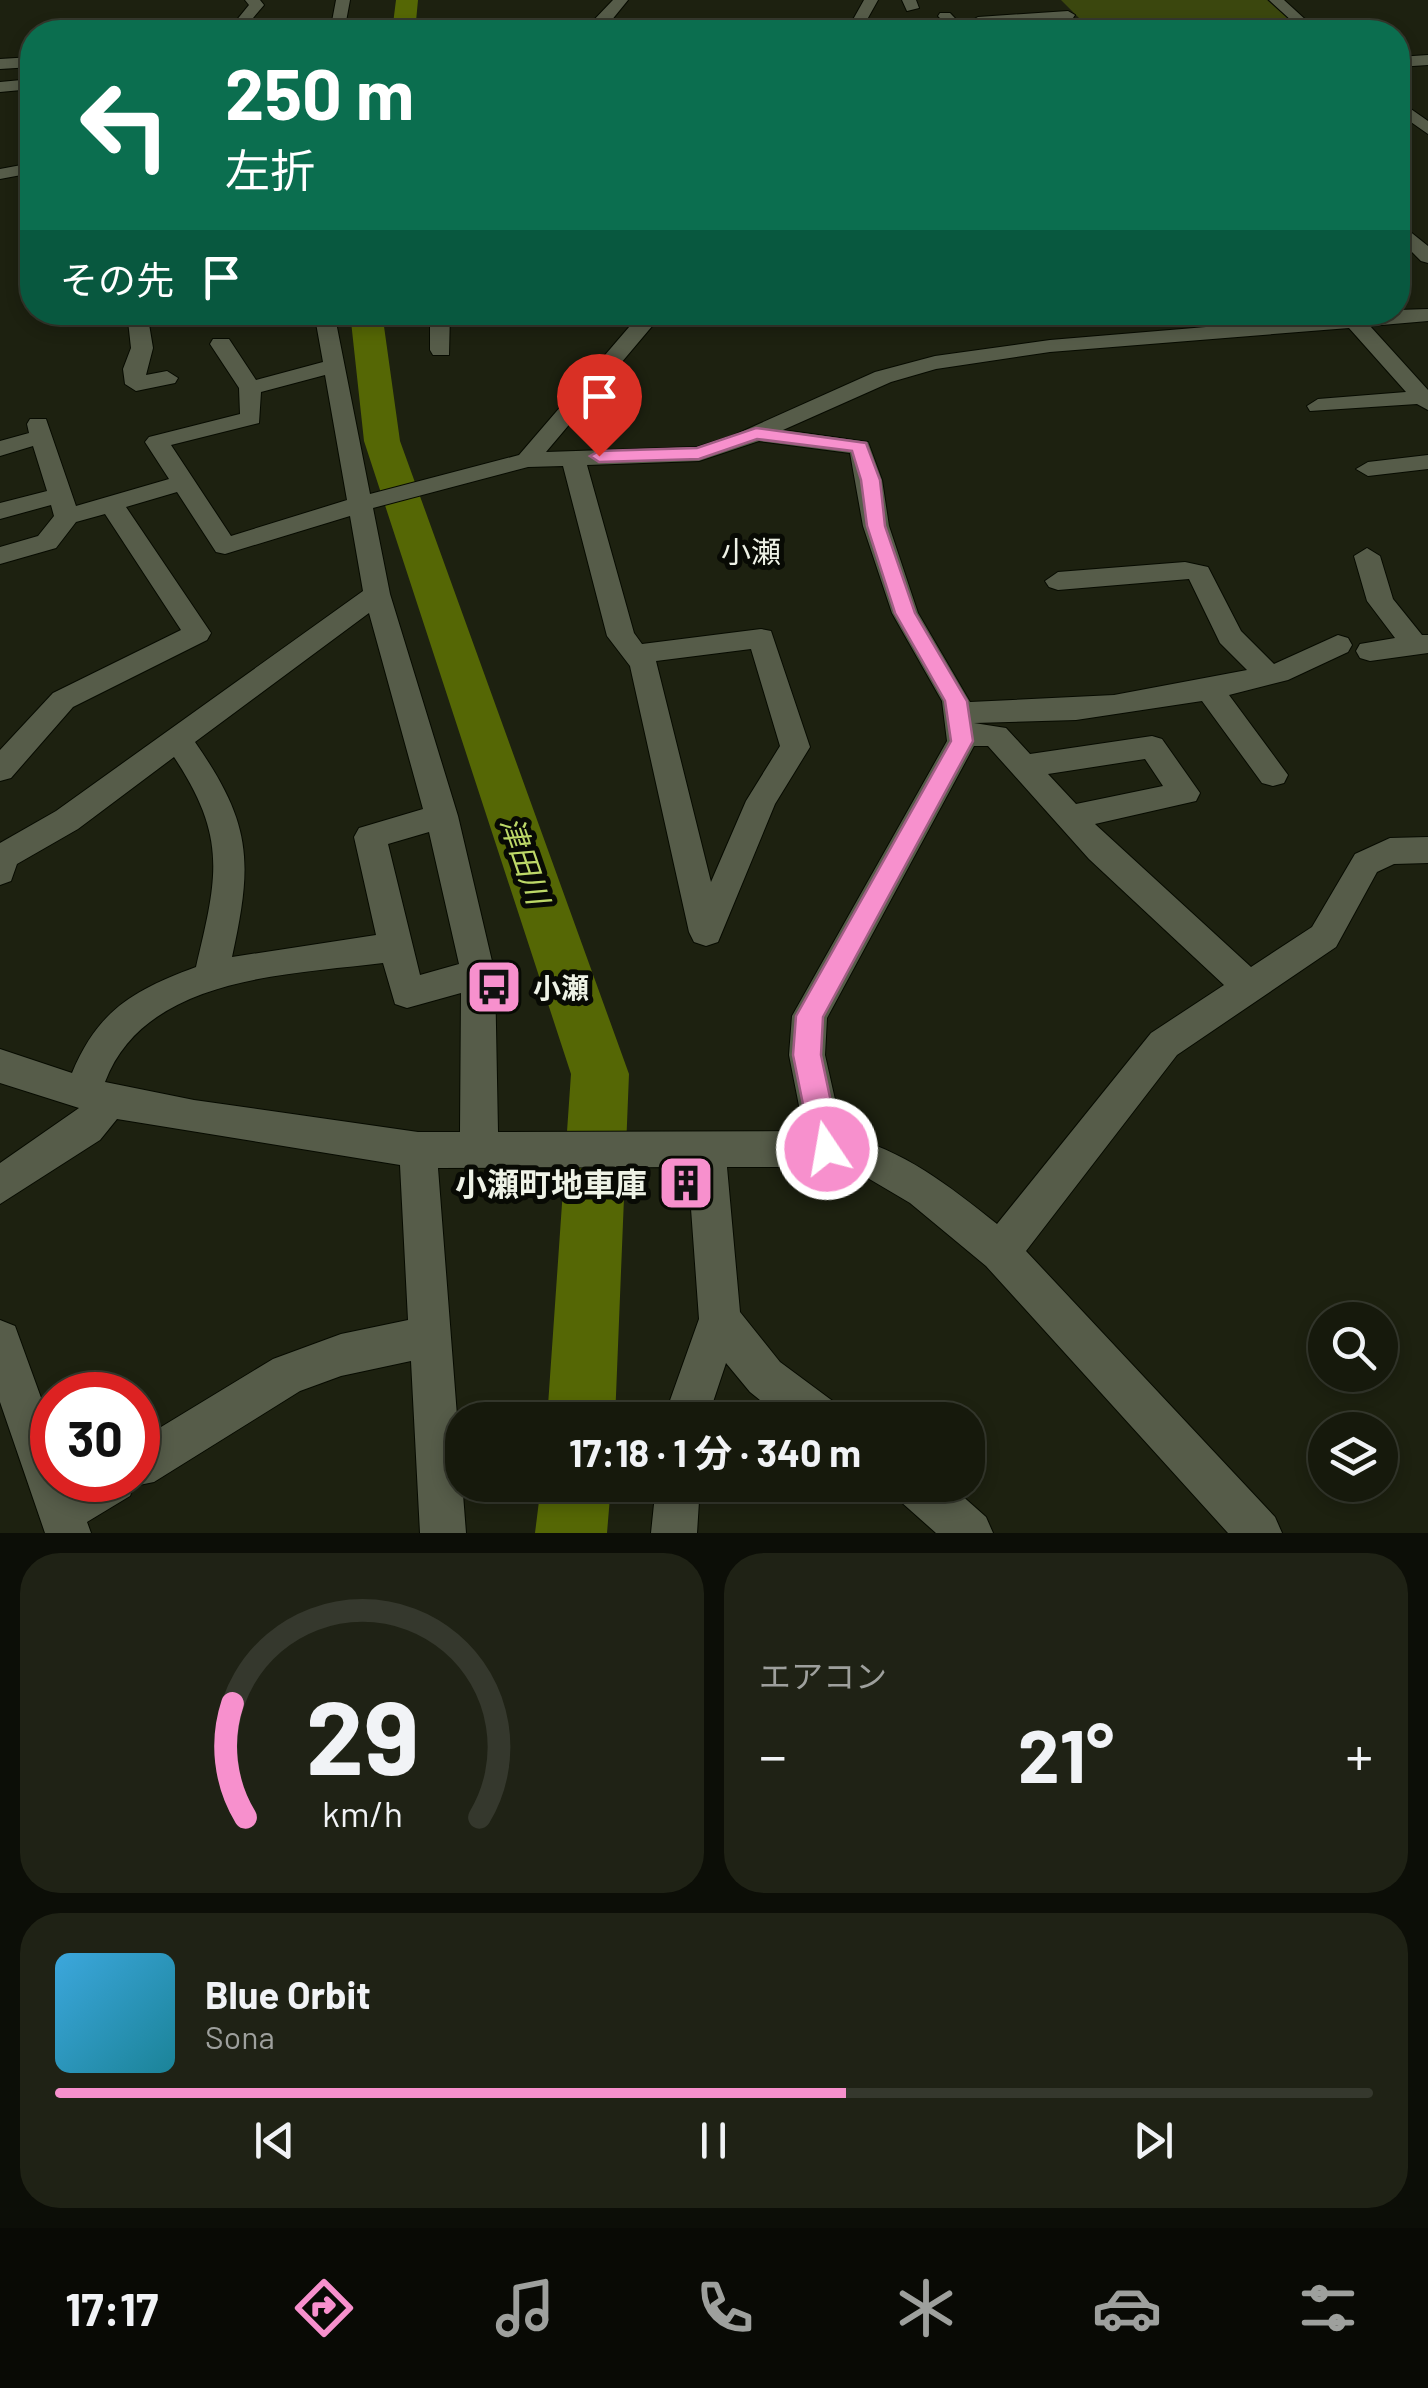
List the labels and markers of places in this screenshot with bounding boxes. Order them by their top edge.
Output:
pin [557,354,642,457]
bus stop icon: 小瀬 [464,957,524,1017]
place label: 小瀬 [533,970,589,1004]
building icon: 小瀬町地車庫 [656,1153,716,1213]
place label: 小瀬町地車庫 [455,1164,647,1202]

